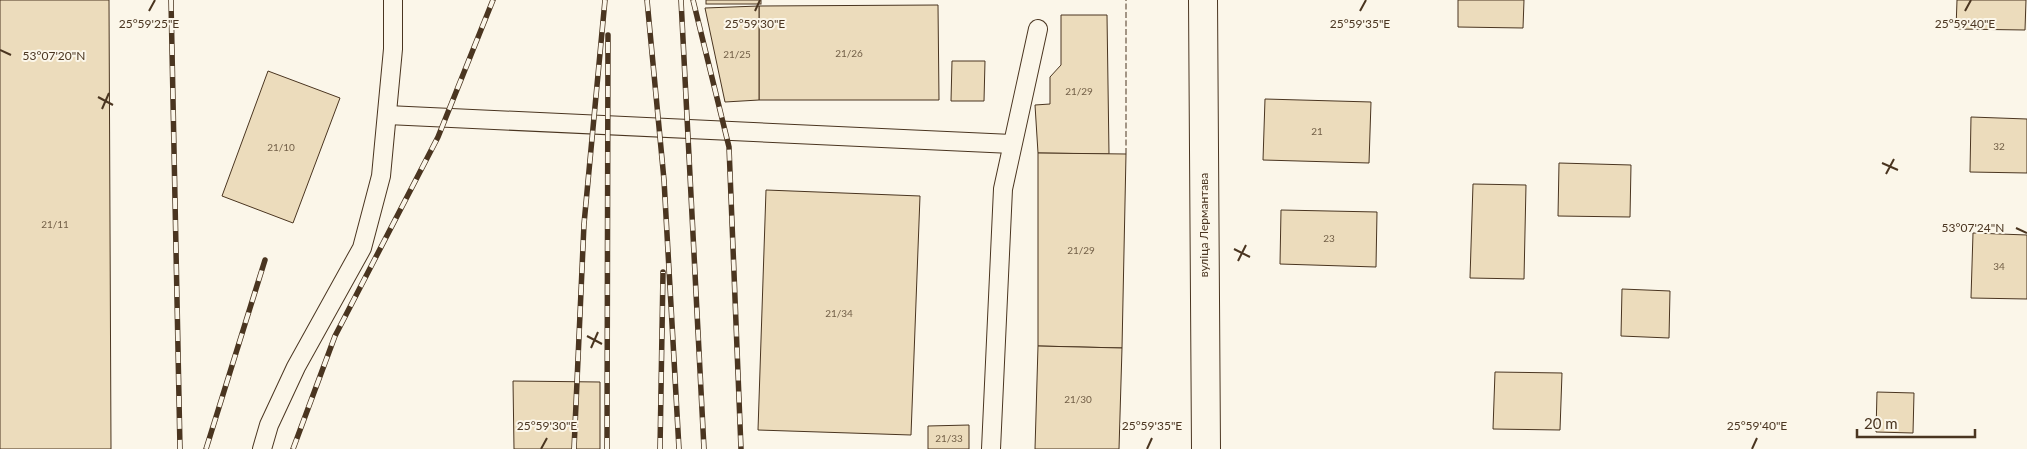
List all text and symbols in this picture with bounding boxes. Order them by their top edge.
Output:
text: 25°59'25"E [119,16,179,31]
text: 25°59'30"E [725,16,785,31]
text: 25°59'35"E [1330,16,1390,31]
text: 25°59'40"E [1935,16,1995,31]
house number: 21/26 [835,47,863,59]
text: 53°07'20"N [23,48,85,63]
house number: 21/25 [723,48,751,60]
house number: 21/29 [1065,85,1093,97]
house number: 21 [1311,125,1323,137]
house number: 32 [1993,140,2005,152]
house number: 21/10 [267,141,295,153]
street label: вуліца Лермантава [1196,173,1211,277]
house number: 21/11 [41,218,69,230]
text: 53°07'24"N [1942,220,2004,235]
house number: 23 [1323,232,1335,244]
house number: 21/29 [1067,244,1095,256]
house number: 34 [1993,260,2005,272]
house number: 21/34 [825,307,853,319]
house number: 21/30 [1064,393,1092,405]
scale bar [1857,406,1974,438]
text: 20 m [1864,414,1898,432]
text: 25°59'30"E [517,418,577,433]
text: 25°59'35"E [1122,418,1182,433]
text: 25°59'40"E [1727,418,1787,433]
house number: 21/33 [935,432,963,444]

